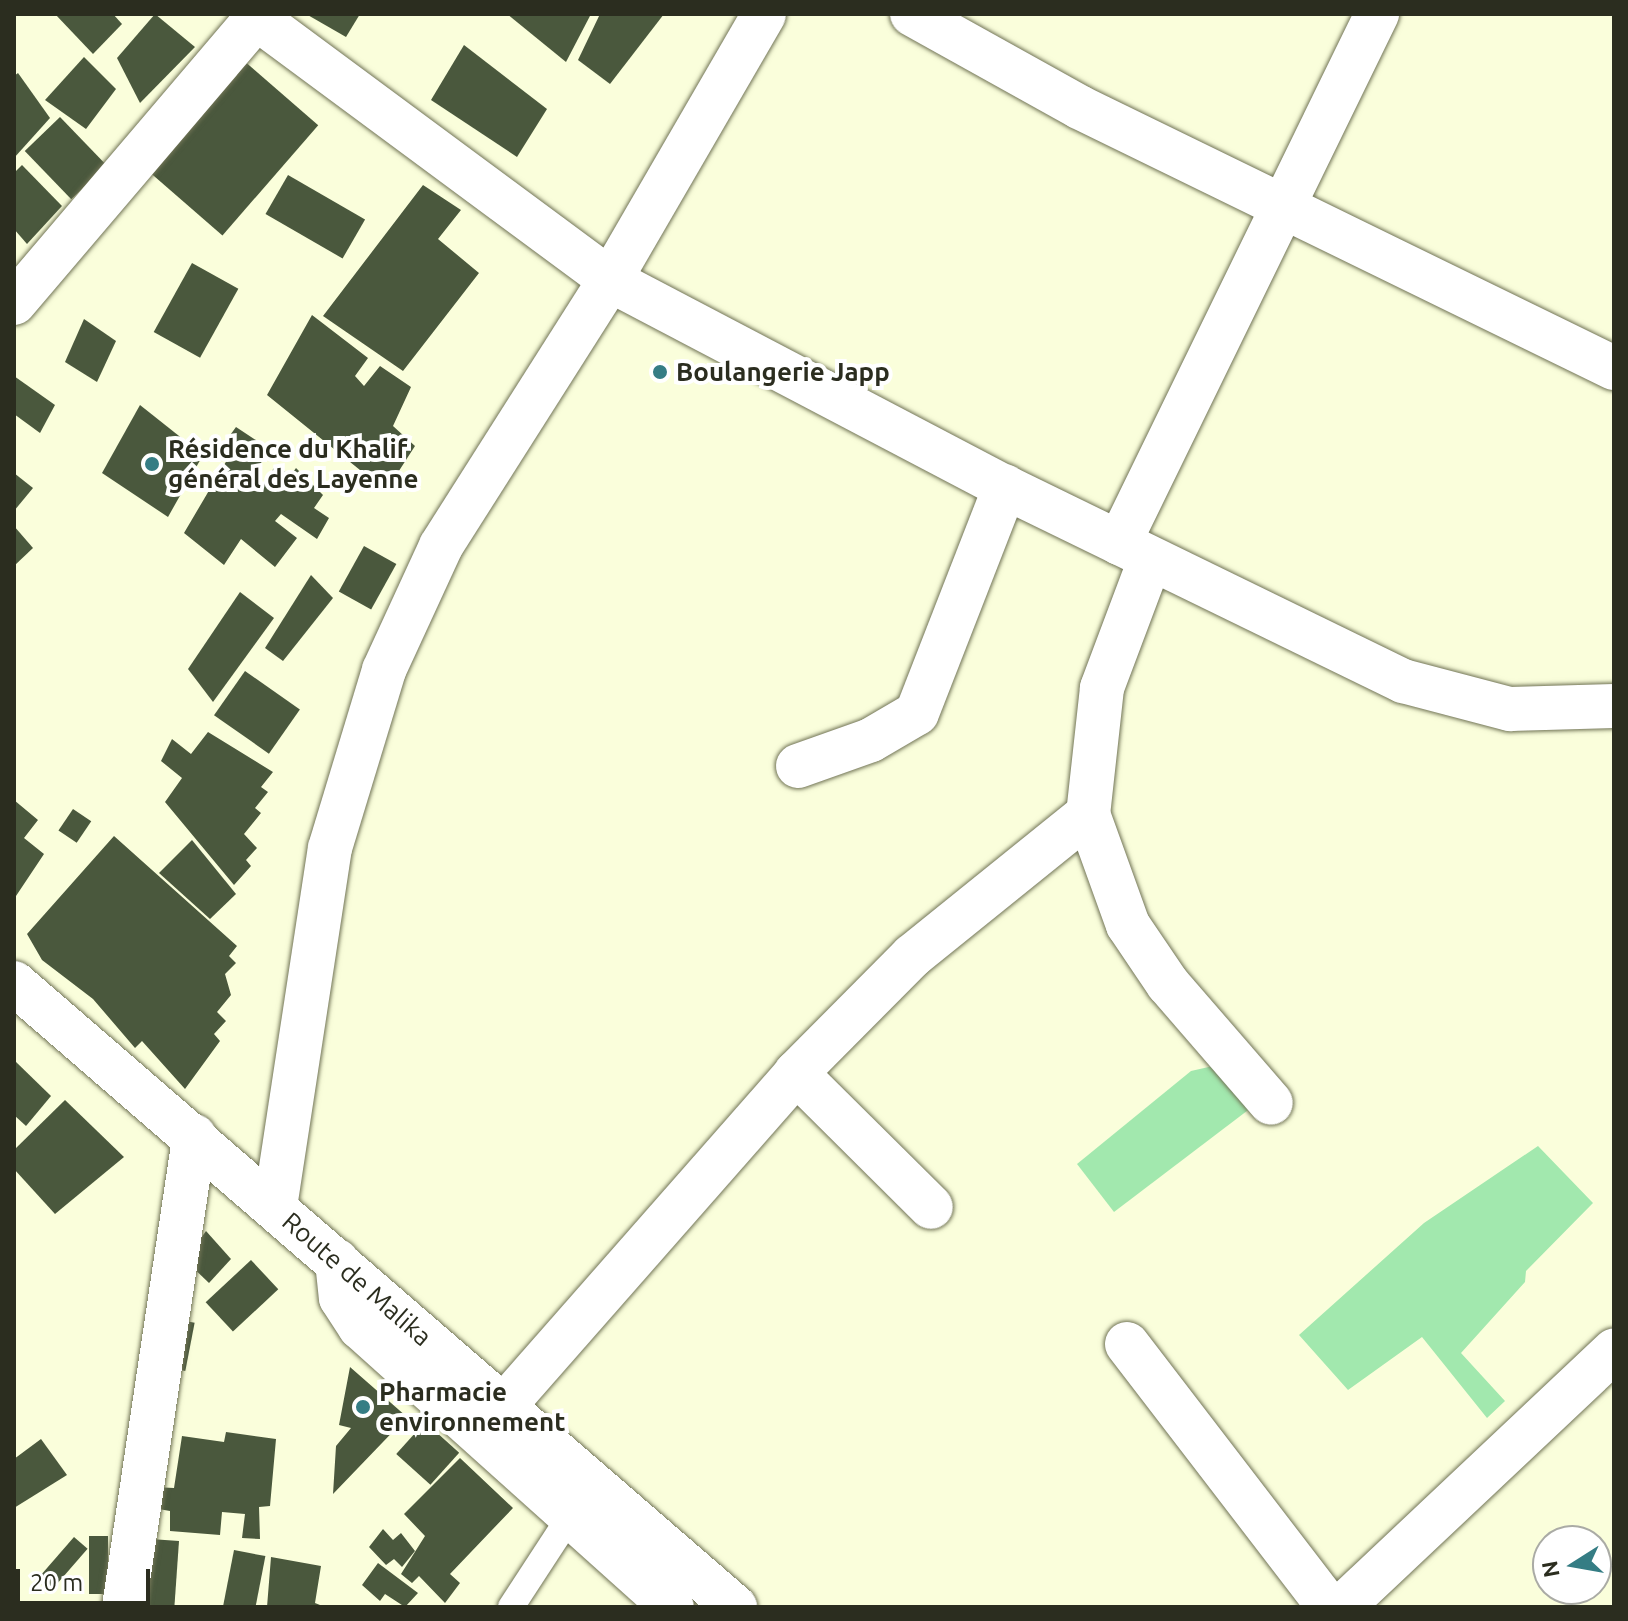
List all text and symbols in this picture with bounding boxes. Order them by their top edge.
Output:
place label: Boulangerie Japp [676,356,890,388]
marker: Boulangerie Japp [651,363,669,381]
place label: Résidence du Khalif général des Layenne [168,433,418,494]
marker: Résidence du Khalif général des Layenne [143,455,161,473]
street label: Route de Malika [276,1206,438,1352]
place label: Pharmacie environnement [379,1376,565,1438]
marker: Pharmacie environnement [354,1398,372,1416]
north arrow [1532,1525,1612,1605]
scale bar [20,1553,154,1603]
text: N [1536,1559,1564,1580]
text: 20 m [30,1569,83,1596]

